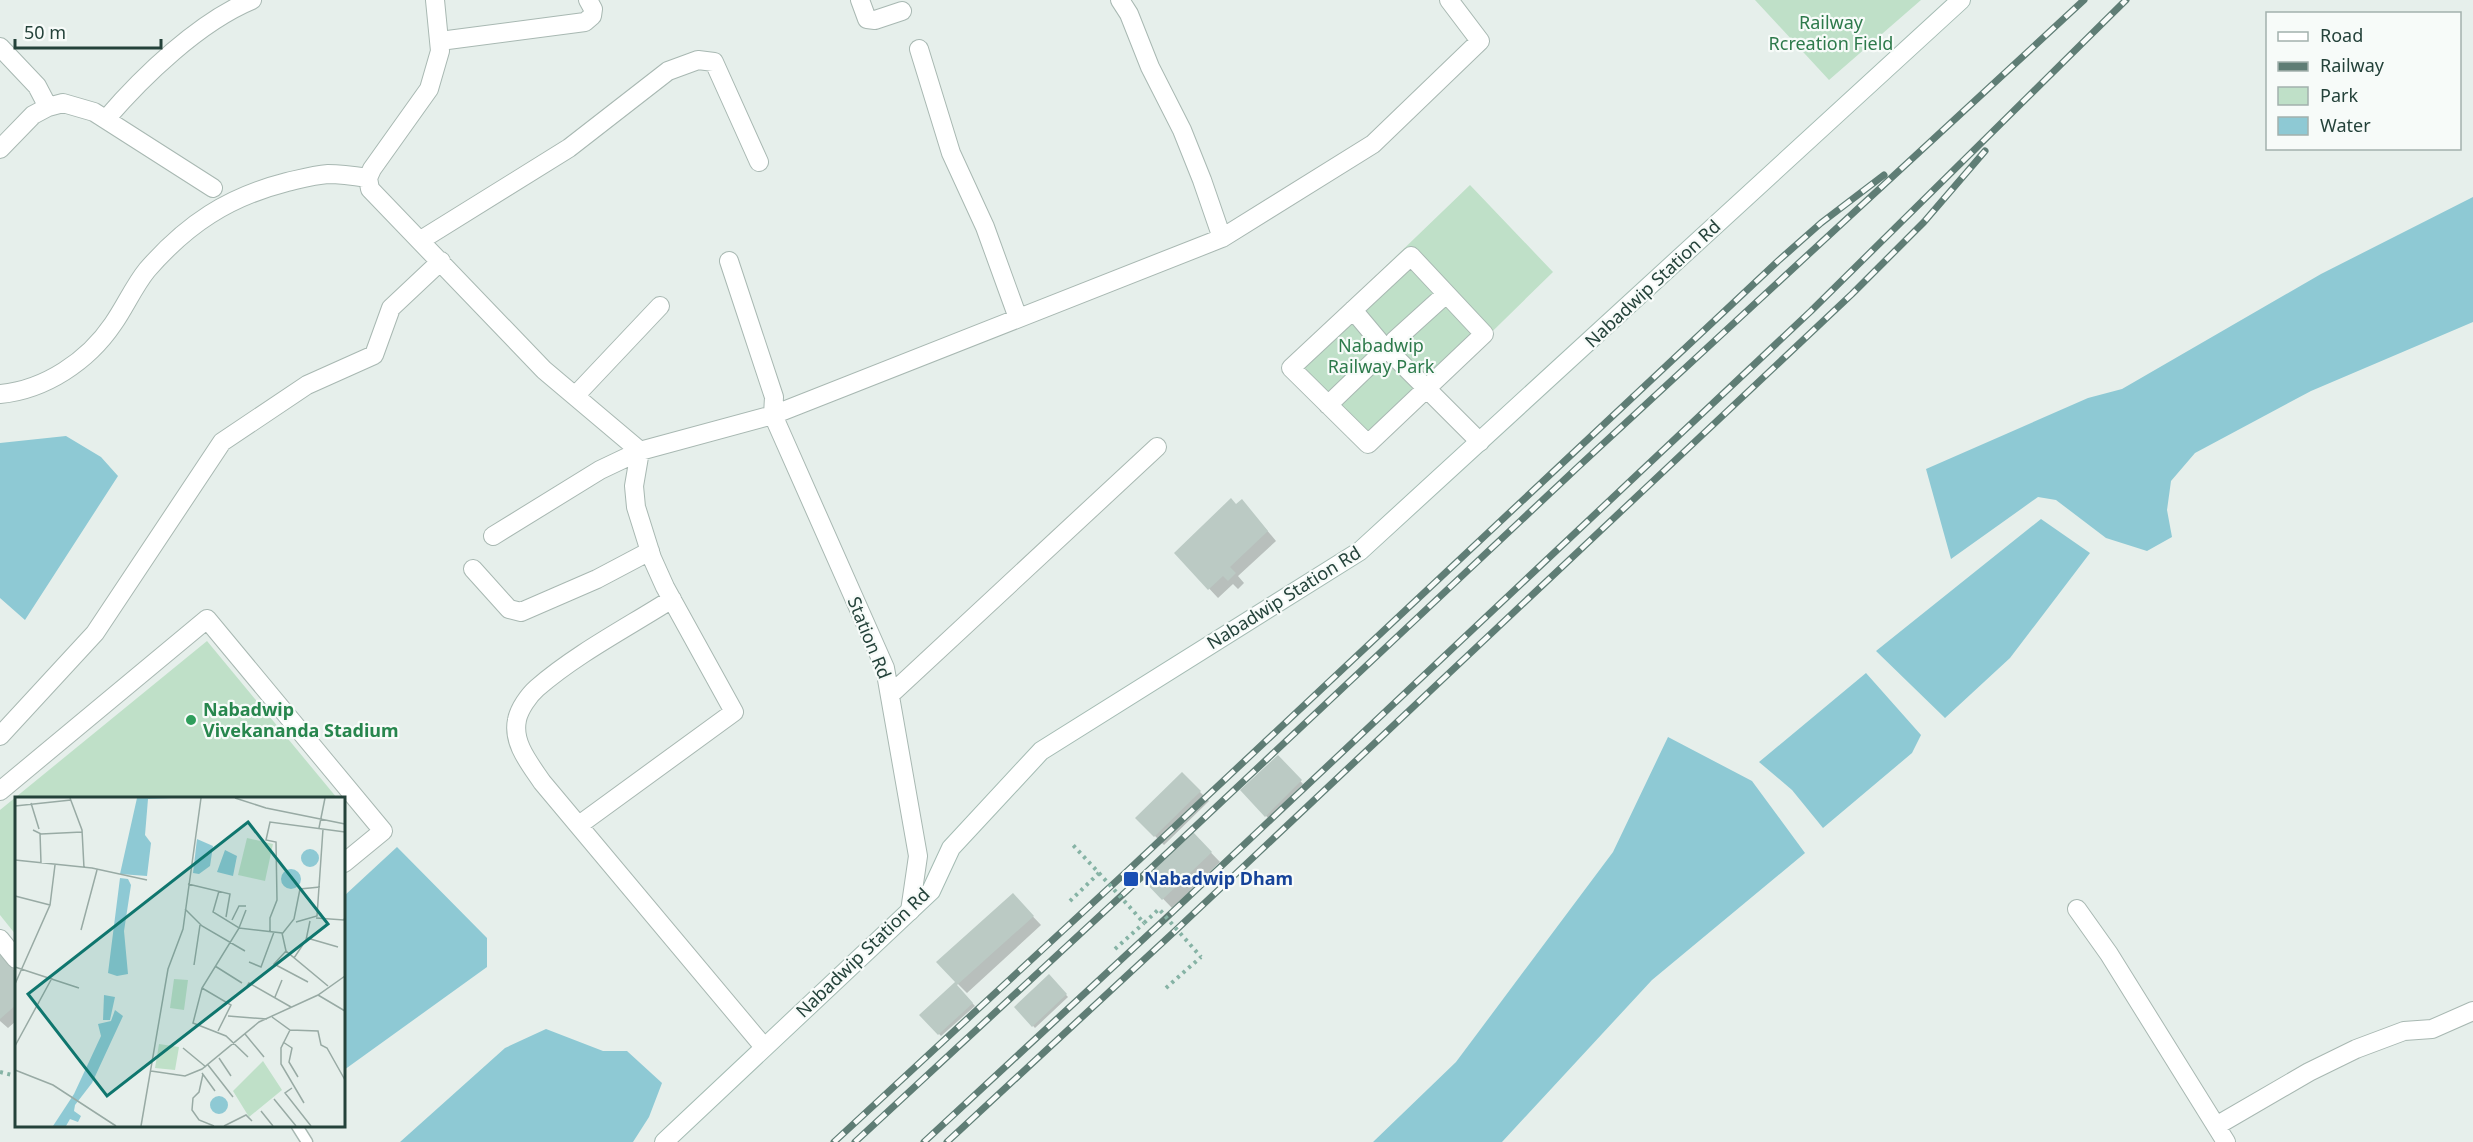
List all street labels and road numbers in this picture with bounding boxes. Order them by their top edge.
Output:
street label: Nabadwip Station Rd [1579,214,1725,352]
street label: Nabadwip Station Rd [1202,540,1365,654]
street label: Station Rd [843,593,897,682]
street label: Nabadwip Station Rd [790,882,934,1022]

